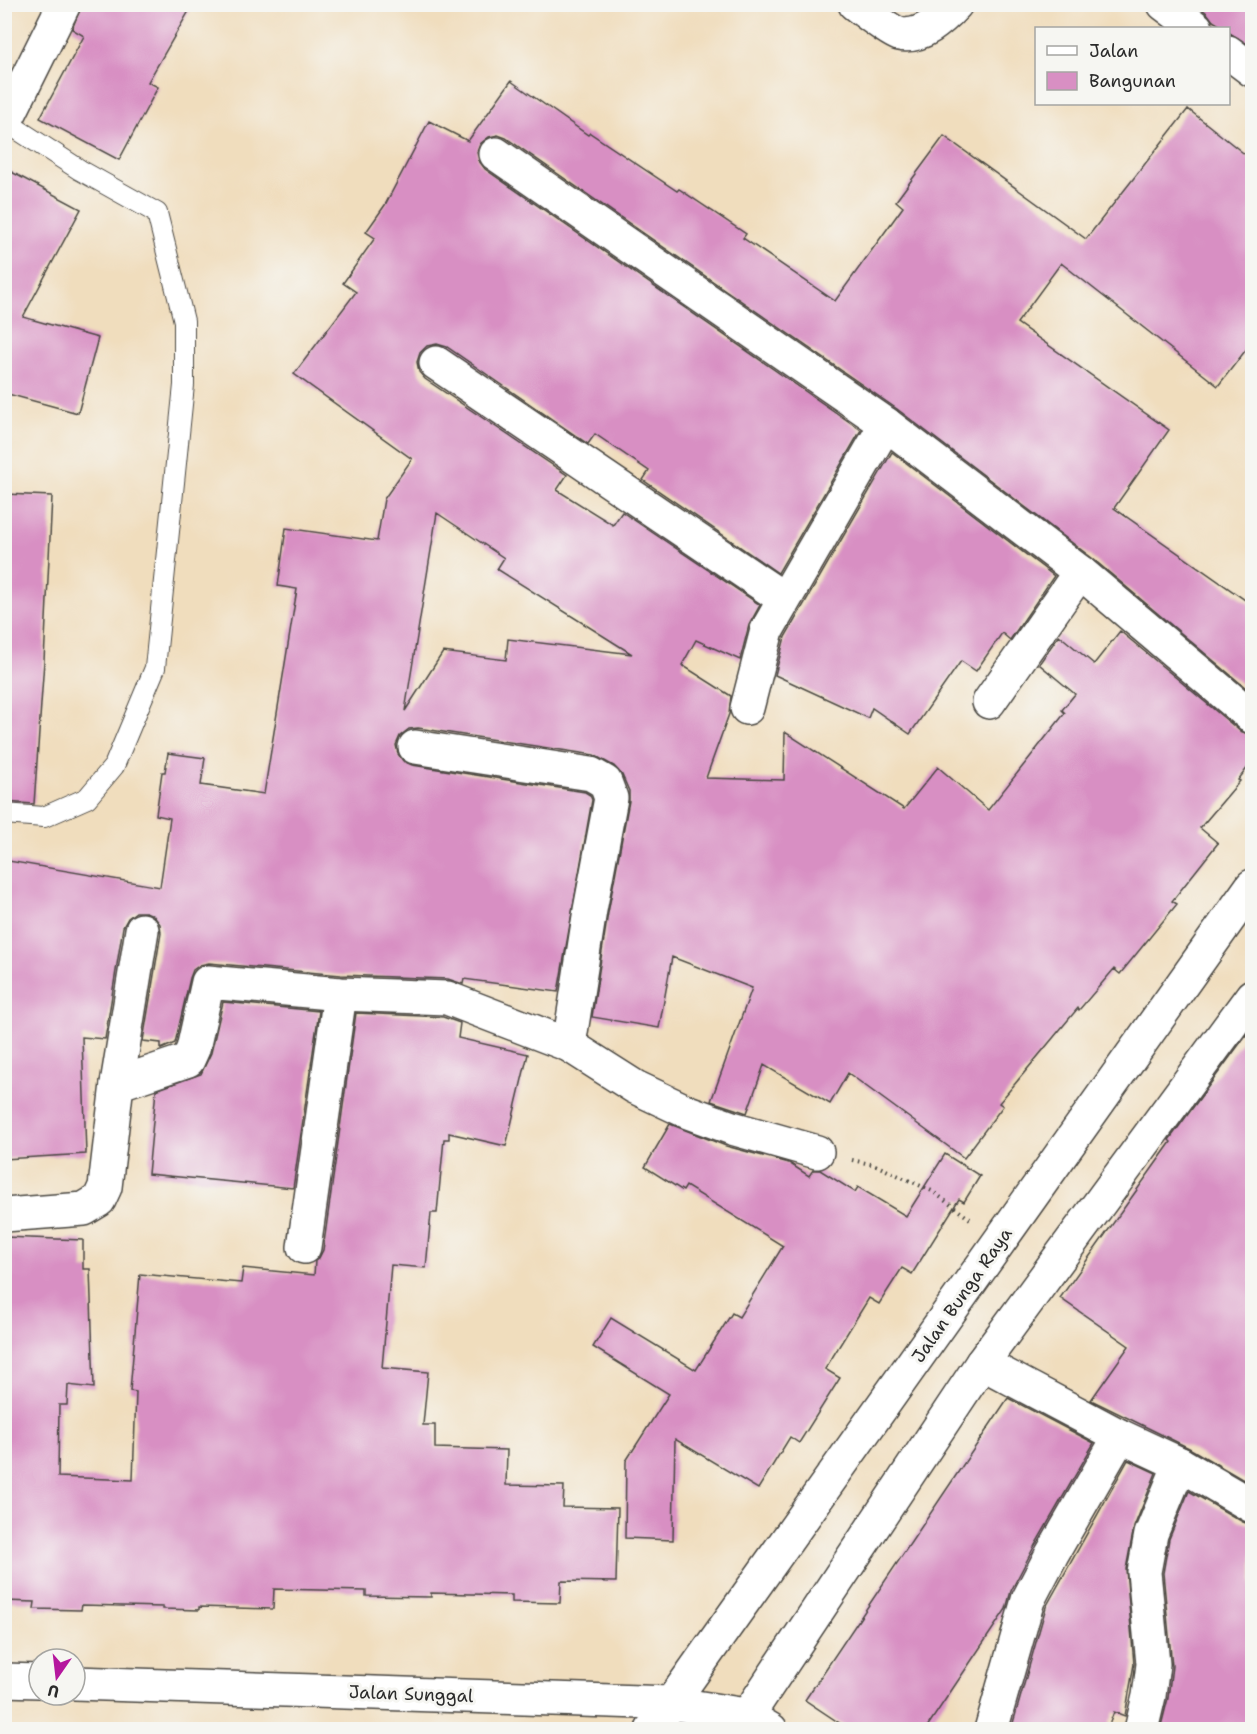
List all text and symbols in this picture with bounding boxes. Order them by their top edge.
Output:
legend [1035,27,1230,105]
text: Jalan [1089,39,1138,63]
text: Bangunan [1089,69,1176,93]
street label: Jalan Bunga Raya [906,1223,1018,1367]
north arrow [27,1647,87,1707]
text: U [46,1680,61,1703]
street label: Jalan Sunggal [348,1680,474,1708]

